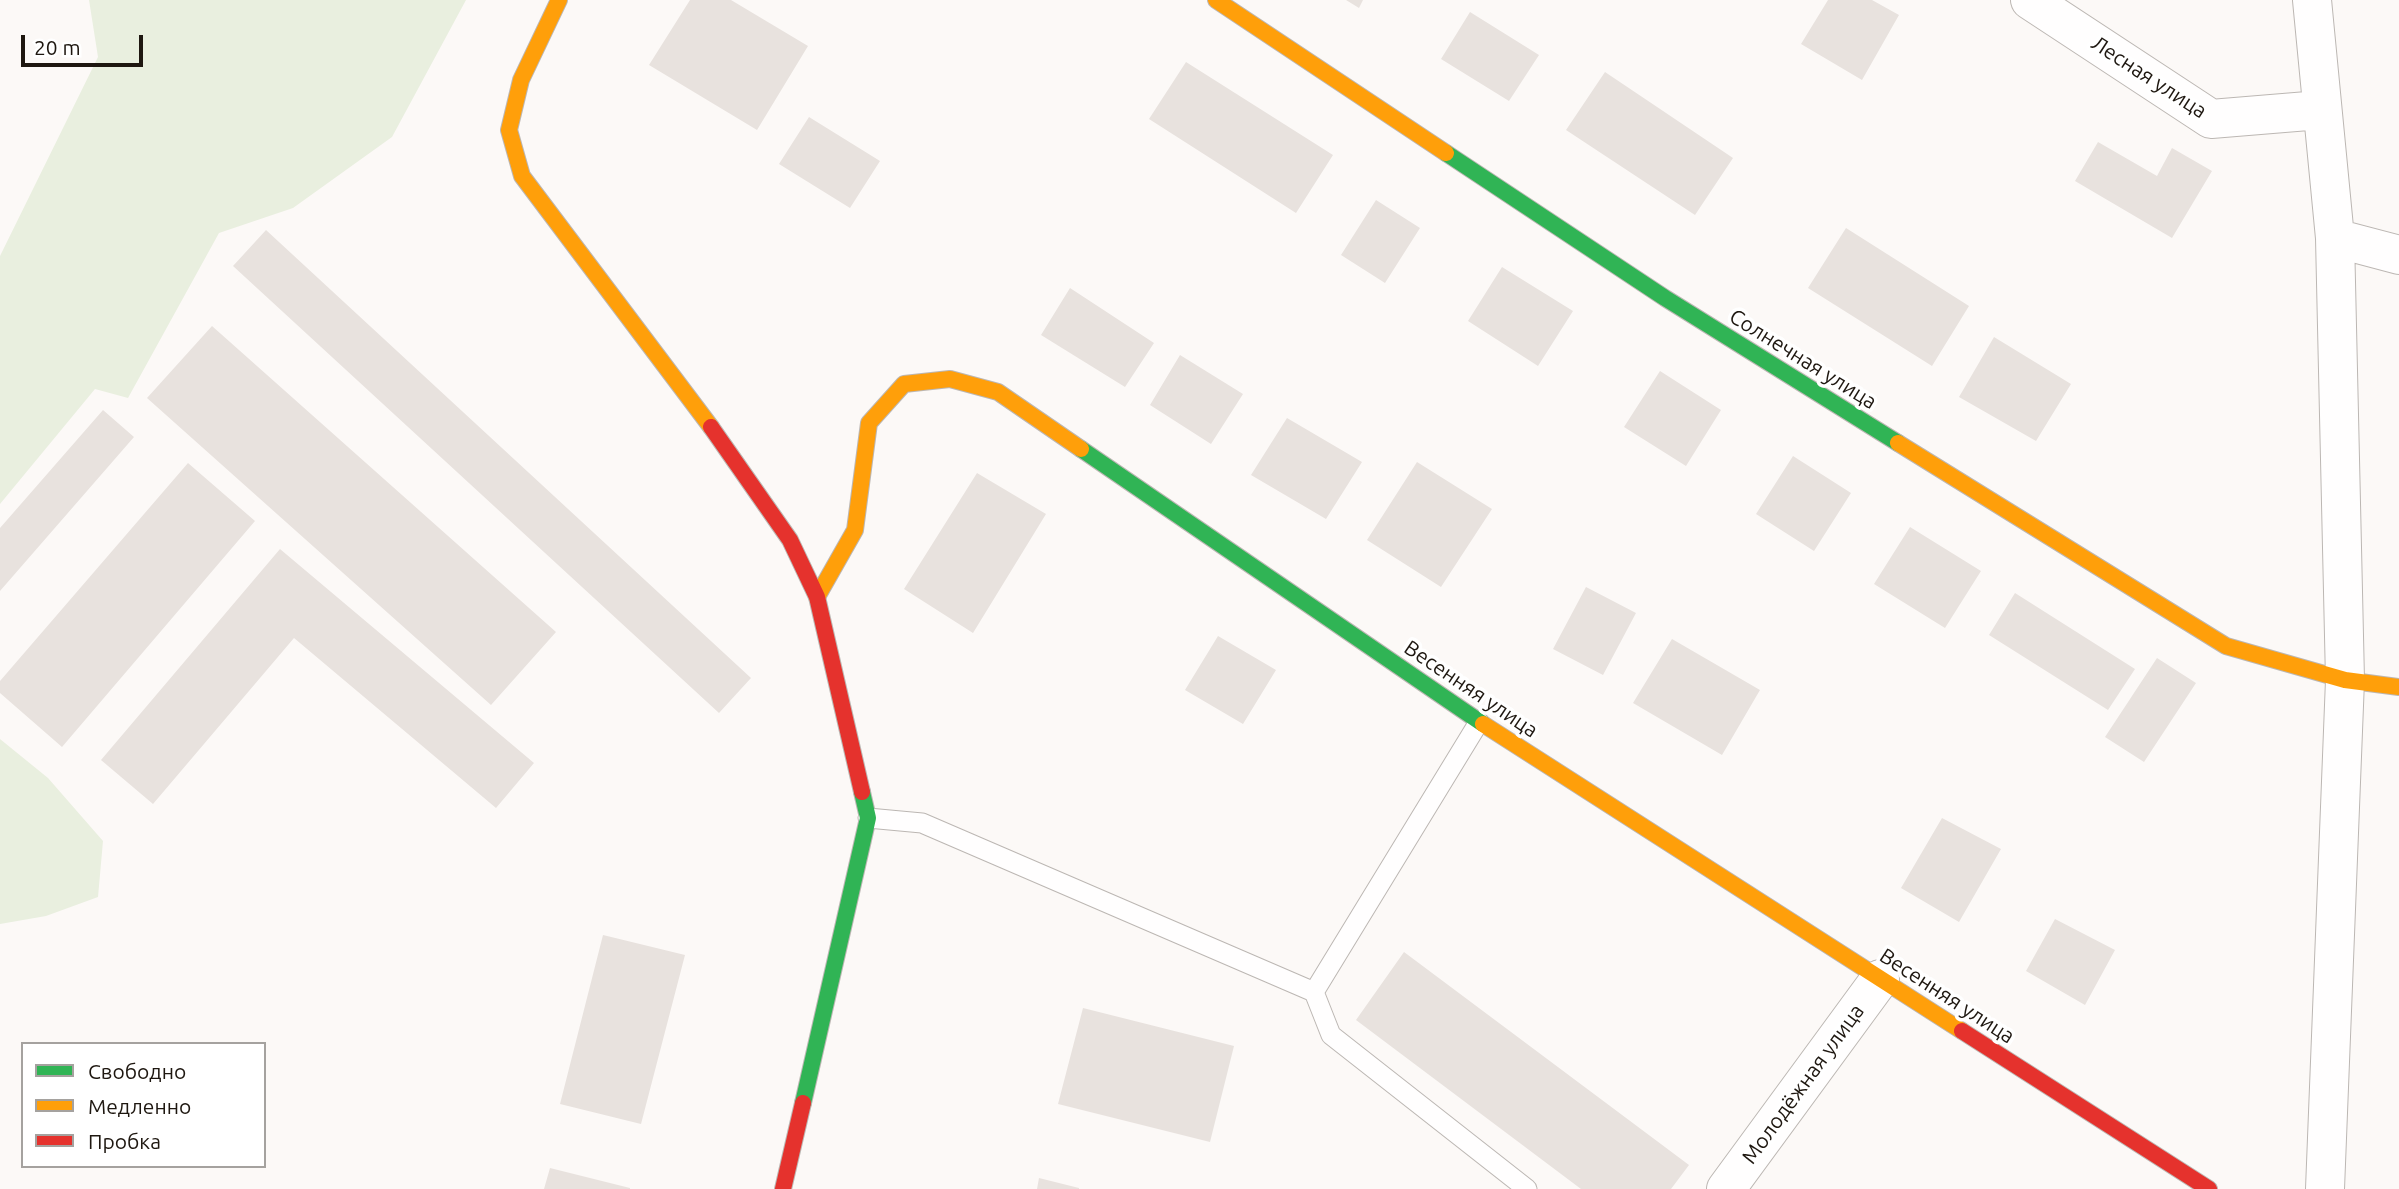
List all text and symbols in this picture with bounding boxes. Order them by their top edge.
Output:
scale bar [24,21,147,65]
street label: Лесная улица [2087,30,2211,124]
text: 20 m [34,35,81,59]
street label: Солнечная улица [1725,304,1881,414]
street label: Весенняя улица [1399,635,1543,743]
street label: Весенняя улица [1875,943,2019,1049]
street label: Молодёжная улица [1737,999,1869,1169]
legend [21,1042,266,1168]
text: Свободно [88,1059,186,1083]
text: Медленно [88,1094,191,1118]
text: Пробка [88,1129,161,1153]

